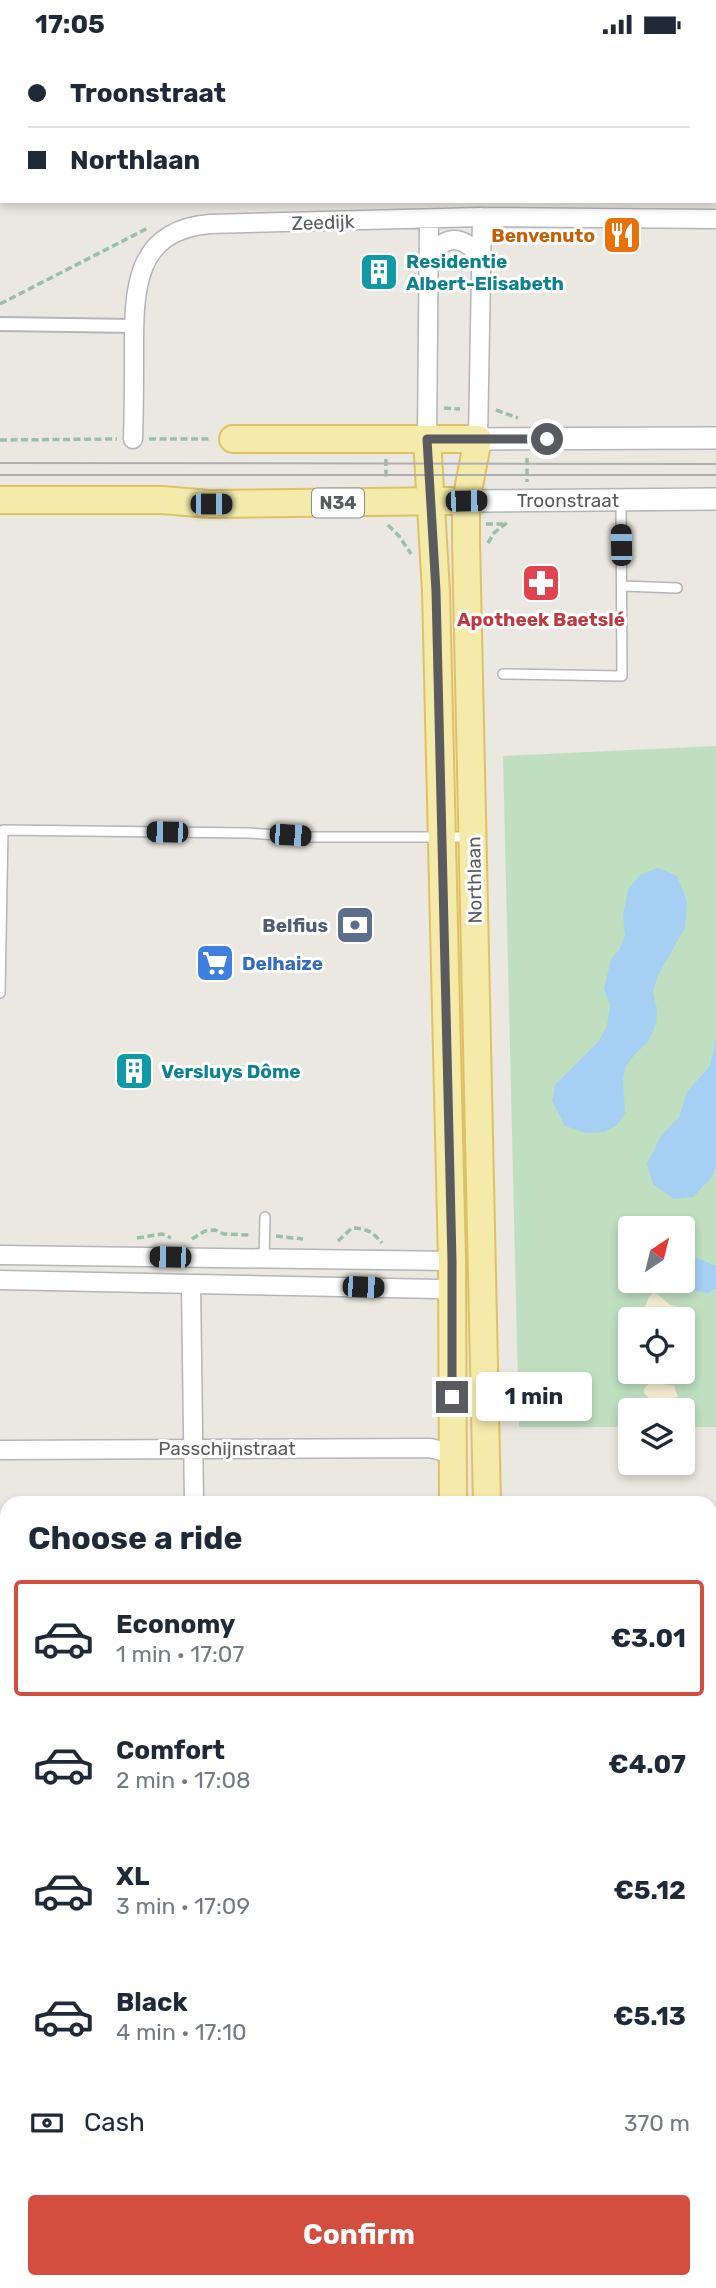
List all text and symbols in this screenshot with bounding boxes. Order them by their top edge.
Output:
text: 17:05 [35,9,105,40]
text: Troonstraat [70,78,226,109]
text: Northlaan [70,145,200,176]
street label: Zeedijk [291,210,355,235]
restaurant icon: Benvenuto [601,214,643,256]
place label: Benvenuto [491,224,595,247]
place label: Residentie Albert-Elisabeth [406,250,564,295]
building icon: Residentie Albert-Elisabeth [358,251,400,293]
route start [531,423,563,455]
road number: N34 [312,489,364,517]
street label: Troonstraat [517,489,620,512]
car [445,490,488,512]
car [191,494,233,515]
car [611,524,632,566]
pharmacy icon: Apotheek Baetslé [520,562,562,604]
place label: Apotheek Baetslé [457,608,625,631]
car [146,821,189,843]
car [269,823,312,847]
street label: Northlaan [462,836,487,924]
bank icon: Belfius [334,904,376,946]
place label: Belfius [262,914,328,937]
supermarket icon: Delhaize [194,942,236,984]
place label: Delhaize [242,952,323,975]
building icon: Versluys Dôme [113,1050,155,1092]
place label: Versluys Dôme [161,1060,301,1083]
north arrow [618,1216,695,1293]
map controls [618,1216,695,1475]
car [149,1246,192,1268]
car [342,1276,385,1298]
button: locate [618,1307,695,1384]
callout: 1 min [476,1373,592,1421]
route end [436,1381,468,1413]
text: 1 min [505,1382,563,1410]
button: layers [618,1398,695,1475]
street label: Passchijnstraat [158,1437,296,1460]
text: Choose a ride [28,1519,242,1557]
icon: car [32,1607,95,1670]
text: Economy [116,1609,235,1640]
text: €3.01 [611,1623,686,1654]
text: 1 min · 17:07 [116,1640,244,1668]
icon: car [32,1733,95,1796]
text: Comfort [116,1735,225,1766]
text: €4.07 [608,1749,686,1780]
text: 2 min · 17:08 [116,1766,251,1794]
icon: car [32,1859,95,1922]
text: XL [116,1861,149,1892]
text: €5.12 [613,1875,686,1906]
text: 3 min · 17:09 [116,1892,250,1920]
icon: car [32,1985,95,2048]
text: Black [116,1987,188,2018]
text: €5.13 [613,2001,686,2032]
text: 4 min · 17:10 [116,2018,247,2046]
icon: cash [28,2104,66,2142]
text: Cash [84,2107,145,2138]
text: 370 m [624,2109,690,2137]
button: Confirm [28,2195,690,2275]

